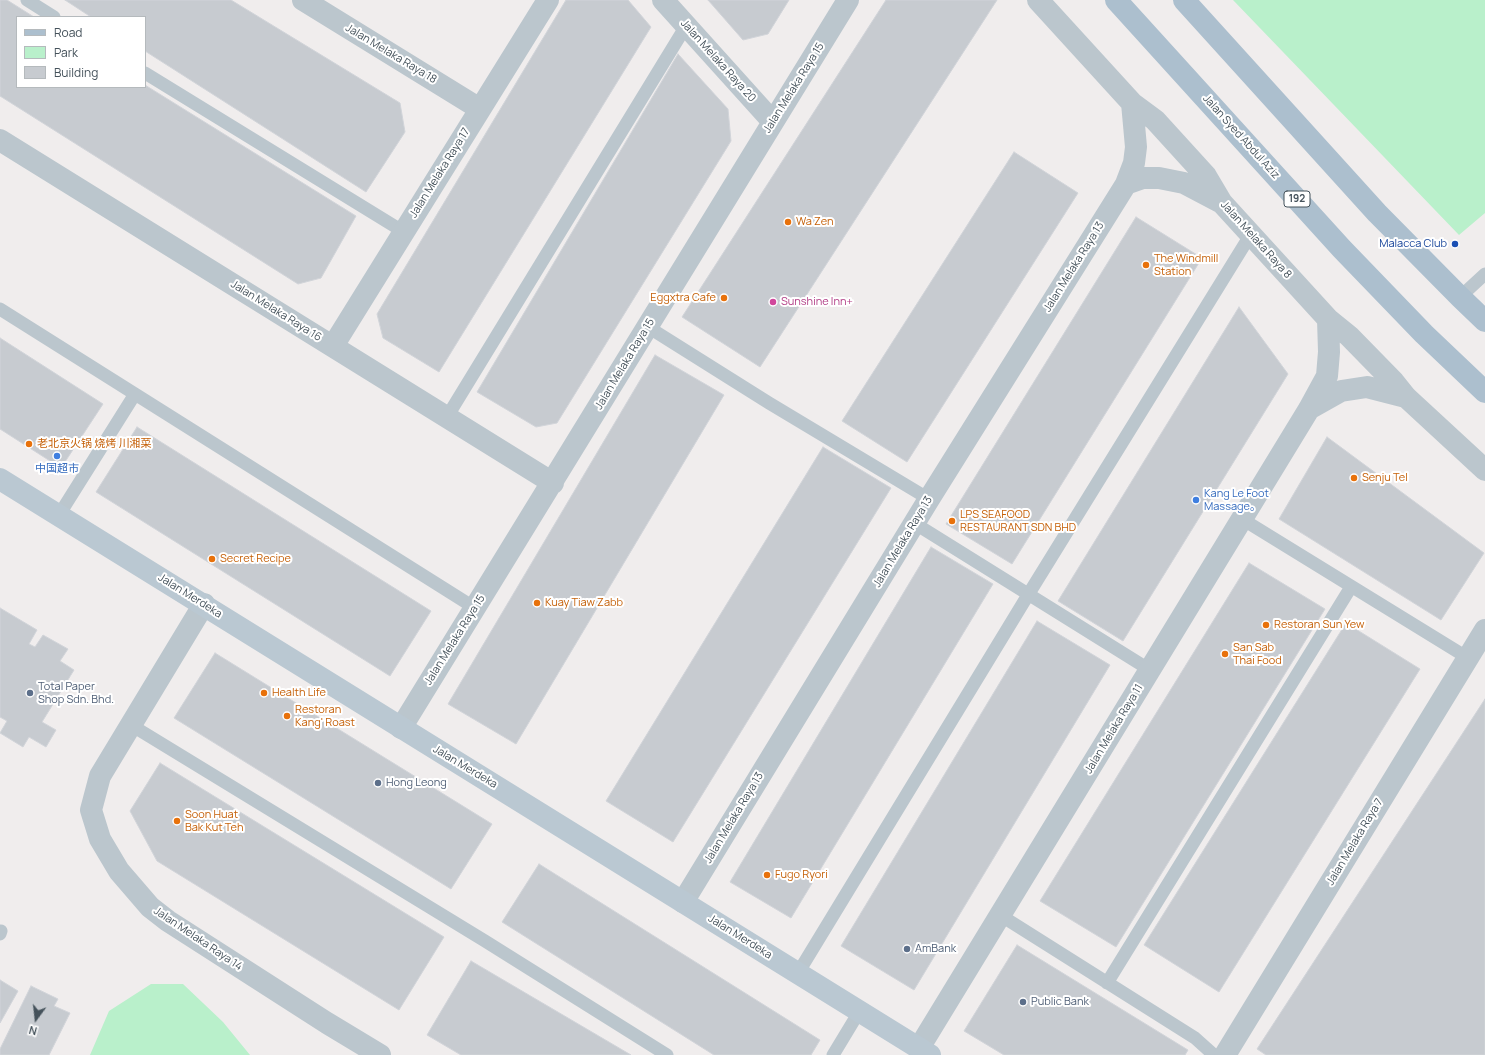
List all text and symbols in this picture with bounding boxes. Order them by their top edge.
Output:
legend [16,16,146,88]
street label: Jalan Melaka Raya 20 [678,17,758,105]
street label: Jalan Melaka Raya 18 [343,22,439,86]
text: Road [54,24,82,41]
street label: Jalan Melaka Raya 15 [761,40,827,136]
text: Park [54,44,78,61]
text: Building [54,64,98,81]
street label: Jalan Syed Abdul Aziz [1200,92,1282,182]
street label: Jalan Melaka Raya 17 [407,126,473,220]
road number: 192 [1284,191,1310,207]
street label: Jalan Melaka Raya 8 [1218,199,1294,281]
place label: Wa Zen [796,215,834,229]
marker: Wa Zen [783,217,793,227]
street label: Jalan Melaka Raya 13 [1041,220,1107,314]
place label: Malacca Club [1379,237,1447,251]
marker: Malacca Club [1450,239,1460,249]
place label: The Windmill Station [1154,252,1218,278]
marker: The Windmill Station [1141,260,1151,270]
street label: Jalan Melaka Raya 16 [228,278,324,344]
place label: Eggxtra Cafe [650,291,716,305]
marker: Eggxtra Cafe [719,293,729,303]
place label: Sunshine Inn+ [781,295,853,309]
marker: Sunshine Inn+ [768,297,778,307]
street label: Jalan Melaka Raya 15 [593,316,657,412]
place label: 老北京火锅 烧烤 川湘菜 [37,437,151,451]
marker: 老北京火锅 烧烤 川湘菜 [24,439,34,449]
marker: 中国超市 [52,451,62,461]
place label: 中国超市 [35,462,79,476]
place label: Senju Tel [1362,471,1408,485]
marker: Senju Tel [1349,473,1359,483]
place label: Kang Le Foot Massage。 [1204,487,1269,513]
street label: Jalan Melaka Raya 13 [871,494,935,590]
marker: Kang Le Foot Massage。 [1191,495,1201,505]
place label: LPS SEAFOOD RESTAURANT SDN BHD [960,508,1076,534]
marker: LPS SEAFOOD RESTAURANT SDN BHD [947,516,957,526]
place label: Secret Recipe [220,552,291,566]
marker: Secret Recipe [207,554,217,564]
street label: Jalan Merdeka [156,571,224,621]
street label: Jalan Melaka Raya 15 [422,592,488,688]
place label: Kuay Tiaw Zabb [545,596,623,610]
marker: Kuay Tiaw Zabb [532,598,542,608]
place label: Restoran Sun Yew [1274,618,1364,632]
marker: Restoran Sun Yew [1261,620,1271,630]
place label: San Sab Thai Food [1233,641,1282,667]
marker: San Sab Thai Food [1220,649,1230,659]
place label: Total Paper Shop Sdn. Bhd. [38,680,114,706]
street label: Jalan Melaka Raya 11 [1082,682,1146,776]
place label: Health Life [272,686,326,700]
marker: Total Paper Shop Sdn. Bhd. [25,688,35,698]
marker: Health Life [259,688,269,698]
place label: Restoran Kang' Roast [295,703,355,729]
marker: Restoran Kang' Roast [282,711,292,721]
street label: Jalan Merdeka [430,743,500,791]
street label: Jalan Melaka Raya 13 [702,770,766,866]
place label: Hong Leong [386,776,447,790]
marker: Hong Leong [373,778,383,788]
street label: Jalan Melaka Raya 7 [1324,796,1386,888]
place label: Soon Huat Bak Kut Teh [185,808,243,834]
marker: Soon Huat Bak Kut Teh [172,816,182,826]
place label: Fugo Ryori [775,868,828,882]
marker: Fugo Ryori [762,870,772,880]
street label: Jalan Melaka Raya 14 [151,904,245,974]
street label: Jalan Merdeka [706,912,774,962]
place label: AmBank [915,942,956,956]
marker: AmBank [902,944,912,954]
place label: Public Bank [1031,995,1089,1009]
marker: Public Bank [1018,997,1028,1007]
north arrow [16,999,56,1039]
text: N [27,1023,39,1039]

